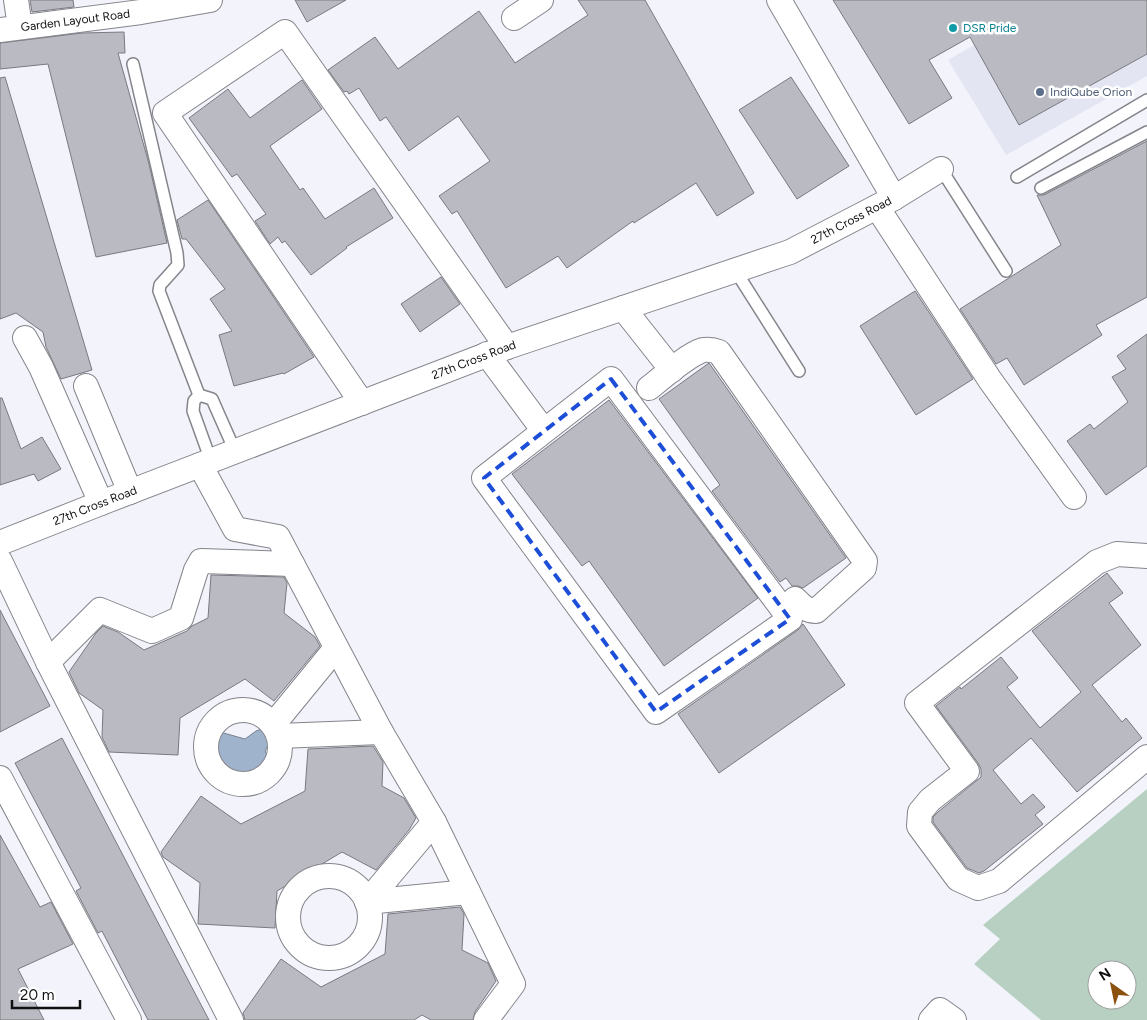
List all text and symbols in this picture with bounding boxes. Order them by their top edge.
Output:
street label: Garden Layout Road [20,6,131,34]
place label: DSR Pride [963,21,1017,35]
marker: DSR Pride [947,22,959,34]
place label: IndiQube Orion [1050,85,1132,99]
marker: IndiQube Orion [1034,86,1046,98]
street label: 27th Cross Road [808,194,894,247]
street label: 27th Cross Road [430,338,518,382]
street label: 27th Cross Road [51,483,139,528]
north arrow [1087,960,1137,1010]
text: N [1096,964,1114,985]
scale bar [12,978,80,1010]
text: 20 m [20,986,54,1004]

